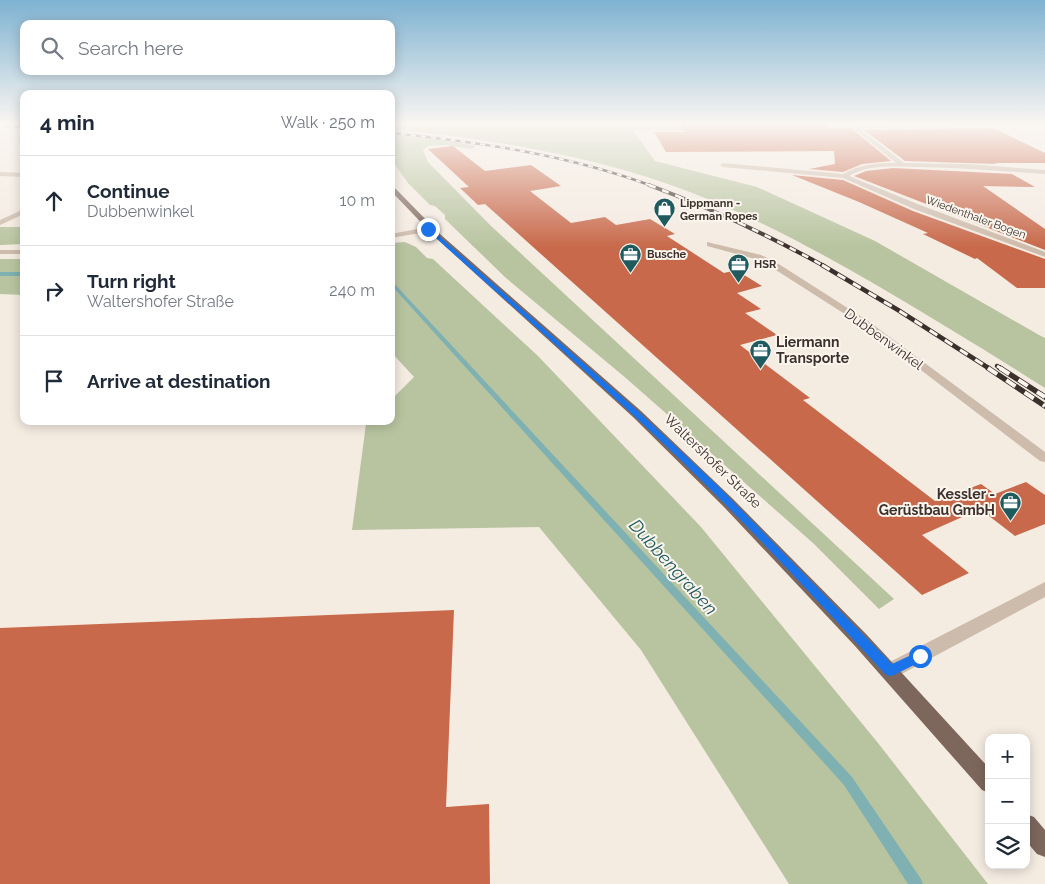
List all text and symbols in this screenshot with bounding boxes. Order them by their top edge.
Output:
search box [20,20,395,75]
icon: search [38,34,66,62]
text: Search here [78,37,184,59]
text: 4 min [40,110,95,135]
text: Walk · 250 m [281,113,375,132]
text: Continue [87,180,170,202]
icon: ahead [40,187,68,215]
text: 10 m [340,191,375,210]
street label: Wiedenthaler Bogen [924,193,1028,242]
shop icon: Lippmann - German Ropes [652,197,676,228]
place label: Lippmann - German Ropes [680,197,758,223]
text: Dubbenwinkel [87,202,194,221]
route end [417,218,440,241]
office icon: Busche [619,242,643,273]
place label: Busche [647,248,687,261]
office icon: HSR [726,252,750,283]
place label: HSR [754,258,777,271]
text: Turn right [87,270,176,292]
icon: right [40,277,68,305]
text: 240 m [329,281,375,300]
text: Waltershofer Straße [87,292,234,311]
street label: Dubbenwinkel [841,305,927,373]
place label: Liermann Transporte [776,334,850,366]
office icon: Liermann Transporte [748,338,772,369]
icon: arrive [40,367,68,395]
text: Arrive at destination [87,370,271,392]
street label: Waltershofer Straße [661,411,765,511]
place label: Kessler - Gerüstbau GmbH [879,486,995,518]
office icon: Kessler - Gerüstbau GmbH [999,490,1023,521]
water label: Dubbengraben [625,515,722,619]
route start [909,645,932,668]
map controls [985,734,1030,869]
button: + [985,734,1030,779]
button: − [985,779,1030,824]
button: layers [985,824,1030,869]

